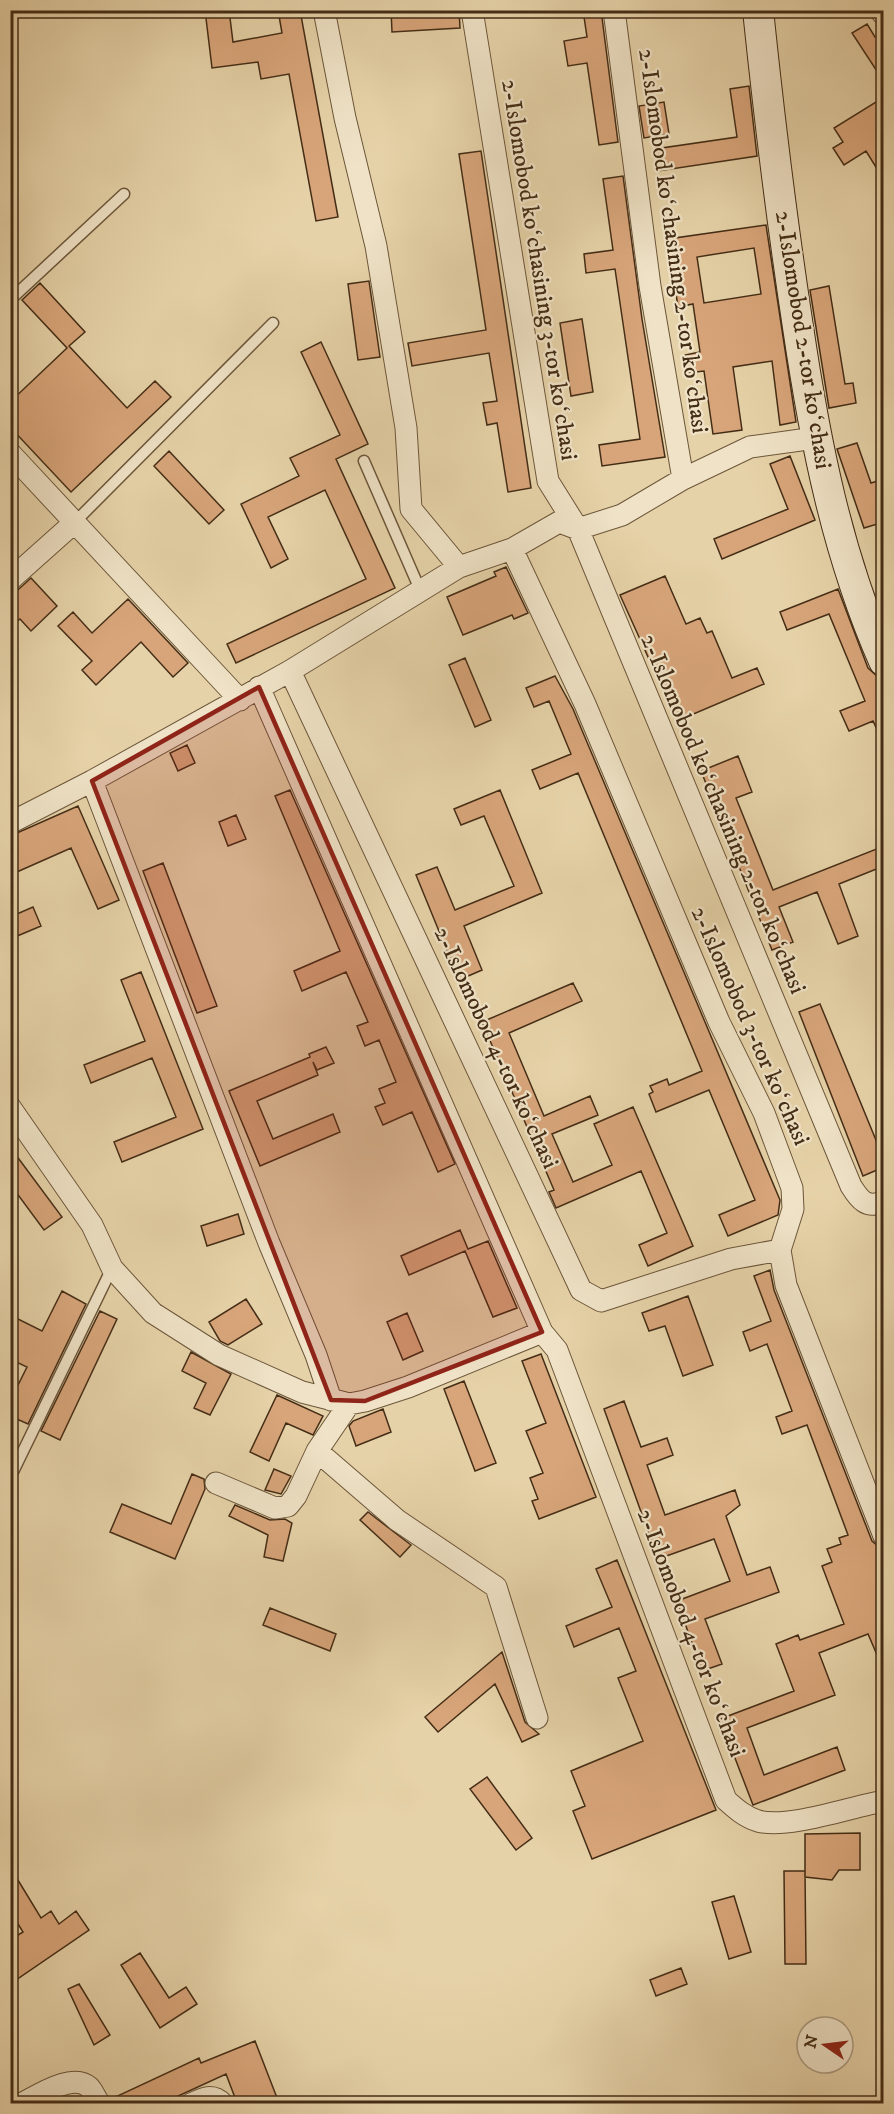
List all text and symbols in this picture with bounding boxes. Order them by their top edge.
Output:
street label: 2-Islomobod koʻchasining 2-tor koʻchasi [631,47,715,435]
street label: 2-Islomobod koʻchasining 3-tor koʻchasi [494,77,584,463]
street label: 2-Islomobod 2-tor koʻchasi [768,209,838,471]
street label: 2-Islomobod koʻchasining 2-tor koʻchasi [633,629,813,999]
street label: 2-Islomobod 3-tor koʻchasi [684,902,816,1150]
street label: 2-Islomobod 4-tor koʻchasi [427,922,565,1174]
street label: 2-Islomobod 4-tor koʻchasi [630,1505,752,1761]
north arrow [795,2015,855,2075]
text: N [800,2033,823,2050]

